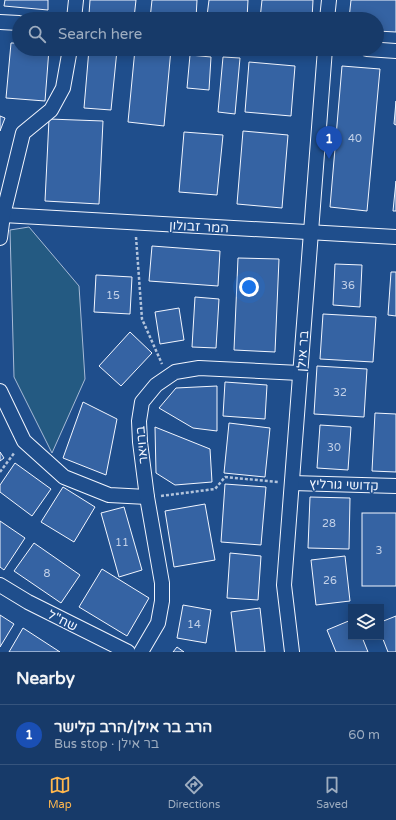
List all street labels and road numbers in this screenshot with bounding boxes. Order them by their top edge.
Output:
street label: המר זבולון [169,217,229,237]
street label: בר אילן [294,330,312,372]
street label: ברויאר [132,425,152,465]
street label: קדושי גורליץ [309,476,379,494]
street label: שח"ל [45,607,80,635]

